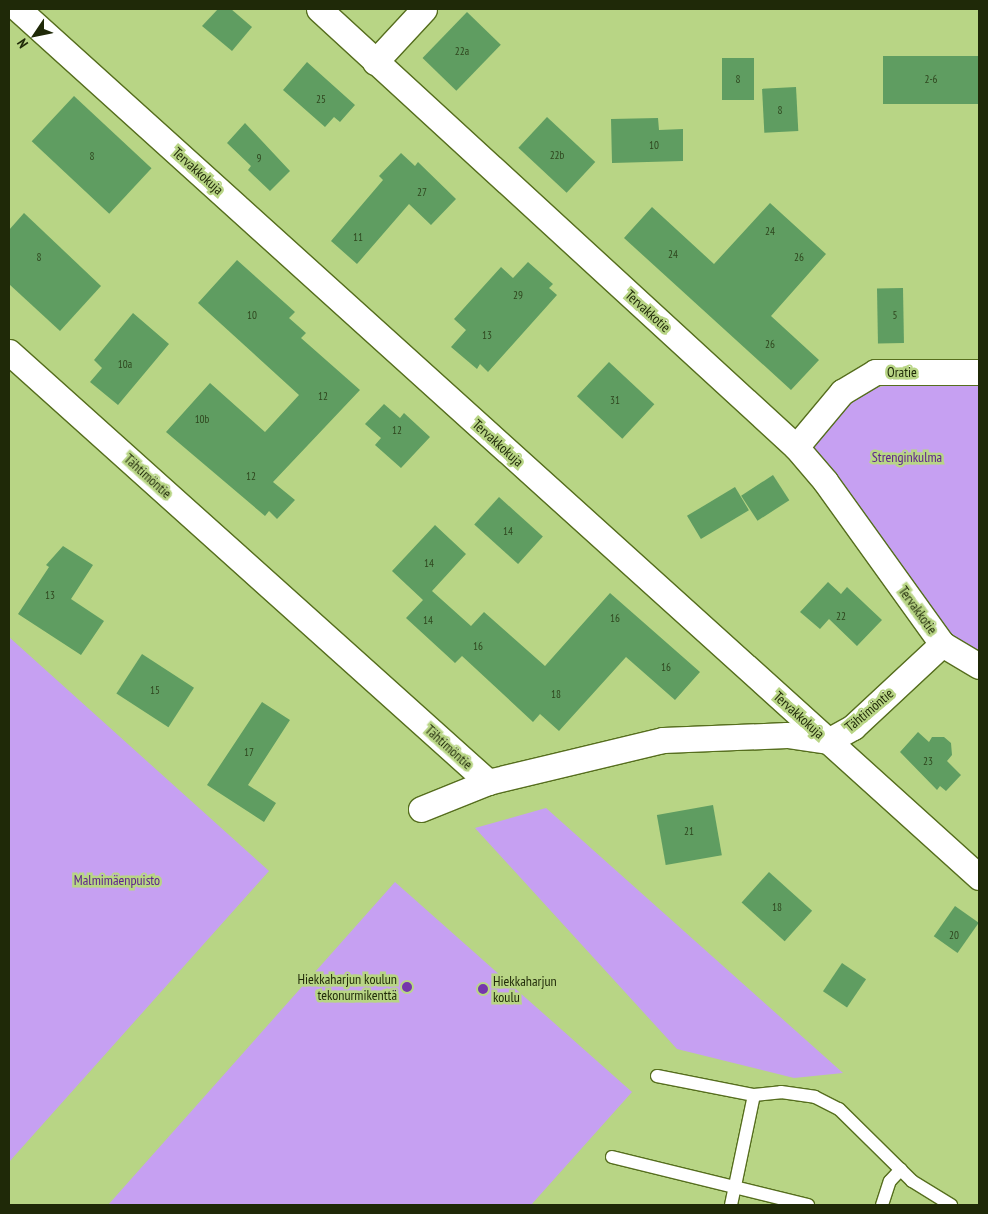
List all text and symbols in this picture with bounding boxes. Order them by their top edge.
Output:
north arrow [10,10,60,60]
text: N [13,35,32,52]
house number: 22a [455,44,469,58]
house number: 8 [736,72,740,86]
house number: 2-6 [924,72,938,86]
house number: 25 [316,92,326,106]
house number: 8 [778,103,782,117]
house number: 10 [649,138,659,152]
street label: Tervakkokuja [169,144,227,198]
house number: 22b [550,148,564,162]
house number: 8 [90,149,94,163]
house number: 9 [257,151,261,165]
house number: 27 [417,185,427,199]
house number: 24 [765,224,775,238]
house number: 11 [353,230,363,244]
house number: 24 [668,247,678,261]
house number: 8 [37,250,41,264]
house number: 26 [794,250,804,264]
street label: Tervakkotie [622,286,674,336]
house number: 29 [513,288,523,302]
house number: 10 [247,308,257,322]
house number: 5 [893,308,897,322]
house number: 13 [482,328,492,342]
house number: 26 [765,337,775,351]
house number: 10a [118,357,132,371]
street label: Oratie [887,364,917,380]
house number: 12 [318,389,328,403]
house number: 31 [610,393,620,407]
house number: 10b [195,412,209,426]
street label: Tervakkokuja [469,416,527,470]
house number: 12 [392,423,402,437]
park label: Strenginkulma [872,449,942,465]
street label: Tähtimöntie [121,450,175,502]
house number: 12 [246,469,256,483]
house number: 14 [503,524,513,538]
house number: 14 [424,556,434,570]
street label: Tervakkotie [895,583,941,637]
house number: 13 [45,588,55,602]
house number: 22 [836,609,846,623]
house number: 16 [610,611,620,625]
house number: 14 [423,613,433,627]
house number: 16 [473,639,483,653]
house number: 16 [661,660,671,674]
house number: 15 [150,683,160,697]
street label: Tähtimöntie [841,685,897,735]
house number: 18 [551,687,561,701]
street label: Tervakkokuja [770,688,828,742]
street label: Tähtimöntie [422,721,476,773]
house number: 17 [244,745,254,759]
house number: 23 [923,754,933,768]
house number: 21 [684,824,694,838]
park label: Malmimäenpuisto [74,872,160,888]
house number: 18 [772,900,782,914]
house number: 20 [949,928,959,942]
place label: Hiekkaharjun koulun tekonurmikenttä [298,971,397,1004]
place label: Hiekkaharjun koulu [493,973,557,1006]
marker: Hiekkaharjun koulun tekonurmikenttä [401,981,413,993]
marker: Hiekkaharjun koulu [477,983,489,995]

